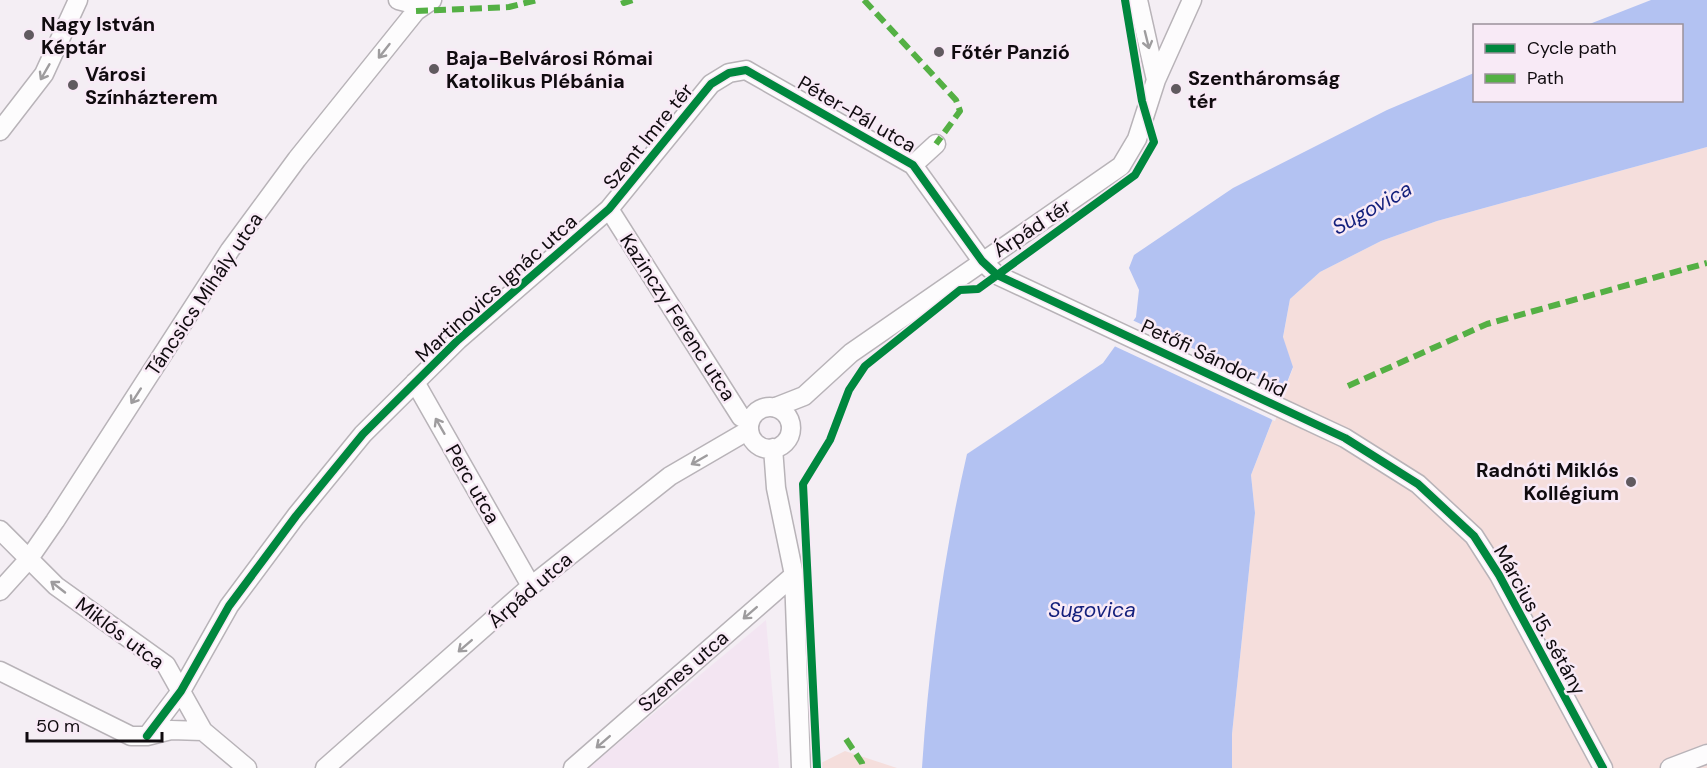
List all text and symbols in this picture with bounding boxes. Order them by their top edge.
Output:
place label: Nagy István Képtár [41,11,155,60]
legend [1473,24,1683,102]
marker: Nagy István Képtár [22,28,36,42]
one-way arrow [1142,30,1154,49]
text: Cycle path [1527,36,1617,60]
place label: Főtér Panzió [951,39,1070,65]
one-way arrow [378,42,391,58]
place label: Baja-Belvárosi Római Katolikus Plébánia [446,45,653,94]
marker: Főtér Panzió [932,45,946,59]
place label: Városi Színházterem [85,61,218,110]
marker: Baja-Belvárosi Római Katolikus Plébánia [427,62,441,76]
one-way arrow [38,63,50,80]
place label: Szentháromság tér [1188,65,1340,114]
text: Path [1527,66,1564,90]
street label: Péter-Pál utca [793,70,921,158]
marker: Városi Színházterem [66,78,80,92]
street label: Szent Imre tér [597,78,699,194]
marker: Szentháromság tér [1169,82,1183,96]
water label: Sugovica [1327,175,1417,241]
street label: Árpád tér [988,193,1076,263]
street label: Táncsics Mihály utca [140,207,268,381]
street label: Martinovics Ignác utca [410,208,582,368]
street label: Kazinczy Ferenc utca [614,228,742,406]
street label: Petőfi Sándor híd [1137,313,1291,403]
one-way arrow [130,388,142,404]
one-way arrow [433,418,445,435]
street label: Perc utca [440,440,506,528]
one-way arrow [690,454,707,466]
place label: Radnóti Miklós Kollégium [1476,457,1619,506]
marker: Radnóti Miklós Kollégium [1624,475,1638,489]
street label: Március 15. sétány [1488,540,1592,700]
street label: Árpád utca [482,546,578,634]
one-way arrow [51,580,67,593]
street label: Miklós utca [70,591,170,675]
water label: Sugovica [1048,596,1136,624]
one-way arrow [743,606,758,620]
street label: Szenes utca [632,625,734,717]
one-way arrow [457,640,473,653]
scale bar [27,705,162,743]
text: 50 m [36,714,80,738]
one-way arrow [596,735,611,749]

